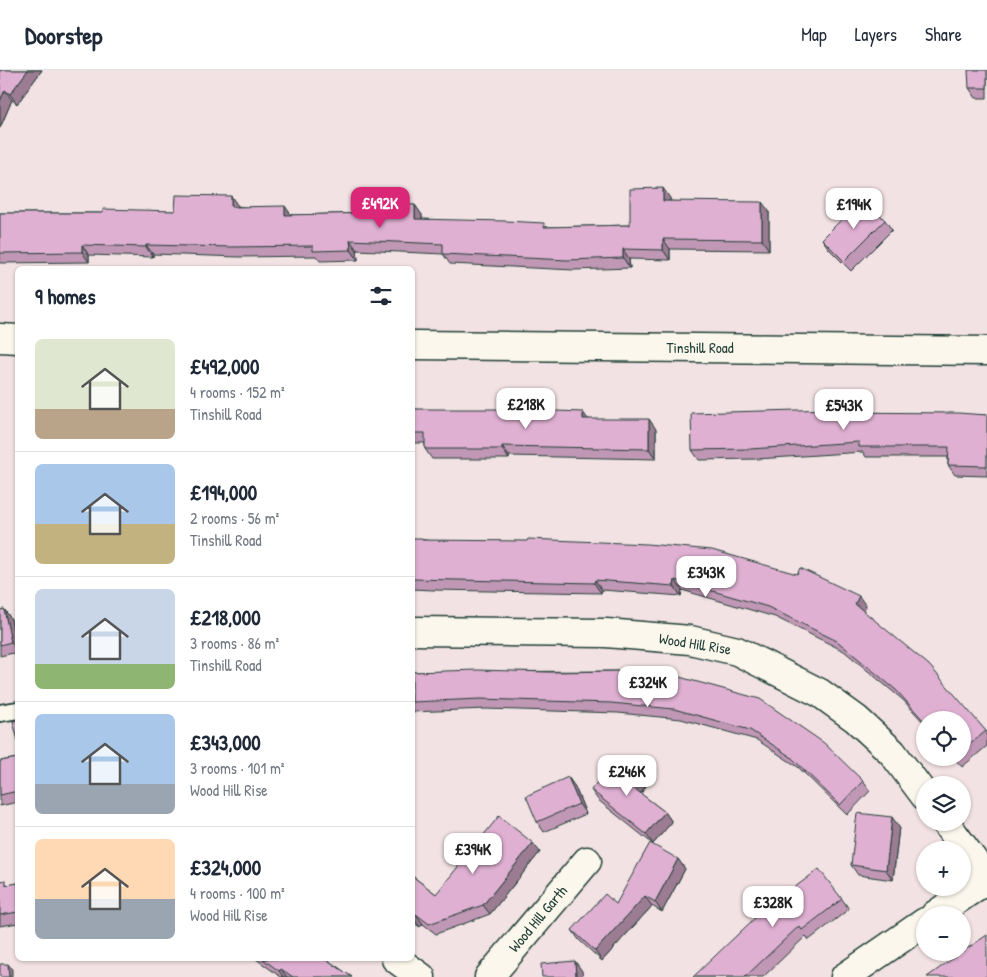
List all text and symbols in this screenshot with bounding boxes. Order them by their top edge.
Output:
text: Doorstep [25,19,102,51]
text: Map [801,22,827,47]
text: Layers [855,22,897,47]
text: Share [925,22,962,47]
pin: £492K [345,186,415,229]
pin: £194K [819,188,889,230]
text: £492K [362,192,398,214]
text: £194K [837,193,871,215]
text: 9 homes [35,282,96,311]
icon: filters [367,282,395,310]
street label: Tinshill Road [666,337,734,358]
text: £492,000 [190,352,259,381]
icon: home [75,359,135,419]
text: 4 rooms · 152 m² [190,381,285,403]
pin: £218K [491,388,561,430]
pin: £543K [809,388,879,431]
text: £218K [507,393,545,415]
text: £543K [825,394,863,416]
text: Tinshill Road [190,403,262,425]
text: £194,000 [190,478,257,507]
icon: home [75,484,135,544]
text: 2 rooms · 56 m² [190,507,279,529]
text: Tinshill Road [190,529,262,551]
pin: £343K [671,556,741,598]
text: £343K [687,561,725,583]
text: £218,000 [190,603,261,632]
icon: home [75,609,135,669]
street label: Wood Hill Rise [657,627,733,660]
text: 3 rooms · 86 m² [190,632,279,654]
text: Tinshill Road [190,654,262,676]
pin: £324K [613,666,683,708]
text: £324K [629,671,667,693]
map controls [916,711,971,961]
button: locate [916,711,971,766]
text: £343,000 [190,728,261,757]
icon: home [75,734,135,794]
pin: £246K [592,754,662,797]
text: 3 rooms · 101 m² [190,757,285,779]
text: £246K [608,760,646,782]
button: layers [916,776,971,831]
text: Wood Hill Rise [190,779,268,801]
pin: £394K [438,832,508,875]
text: £394K [455,838,491,860]
button: + [916,841,971,896]
text: £324,000 [190,853,261,882]
icon: home [75,859,135,919]
street label: Wood Hill Garth [503,881,572,957]
text: 4 rooms · 100 m² [190,882,285,904]
pin: £328K [738,886,808,928]
text: £328K [754,891,792,913]
text: Wood Hill Rise [190,904,268,926]
button: − [916,906,971,961]

